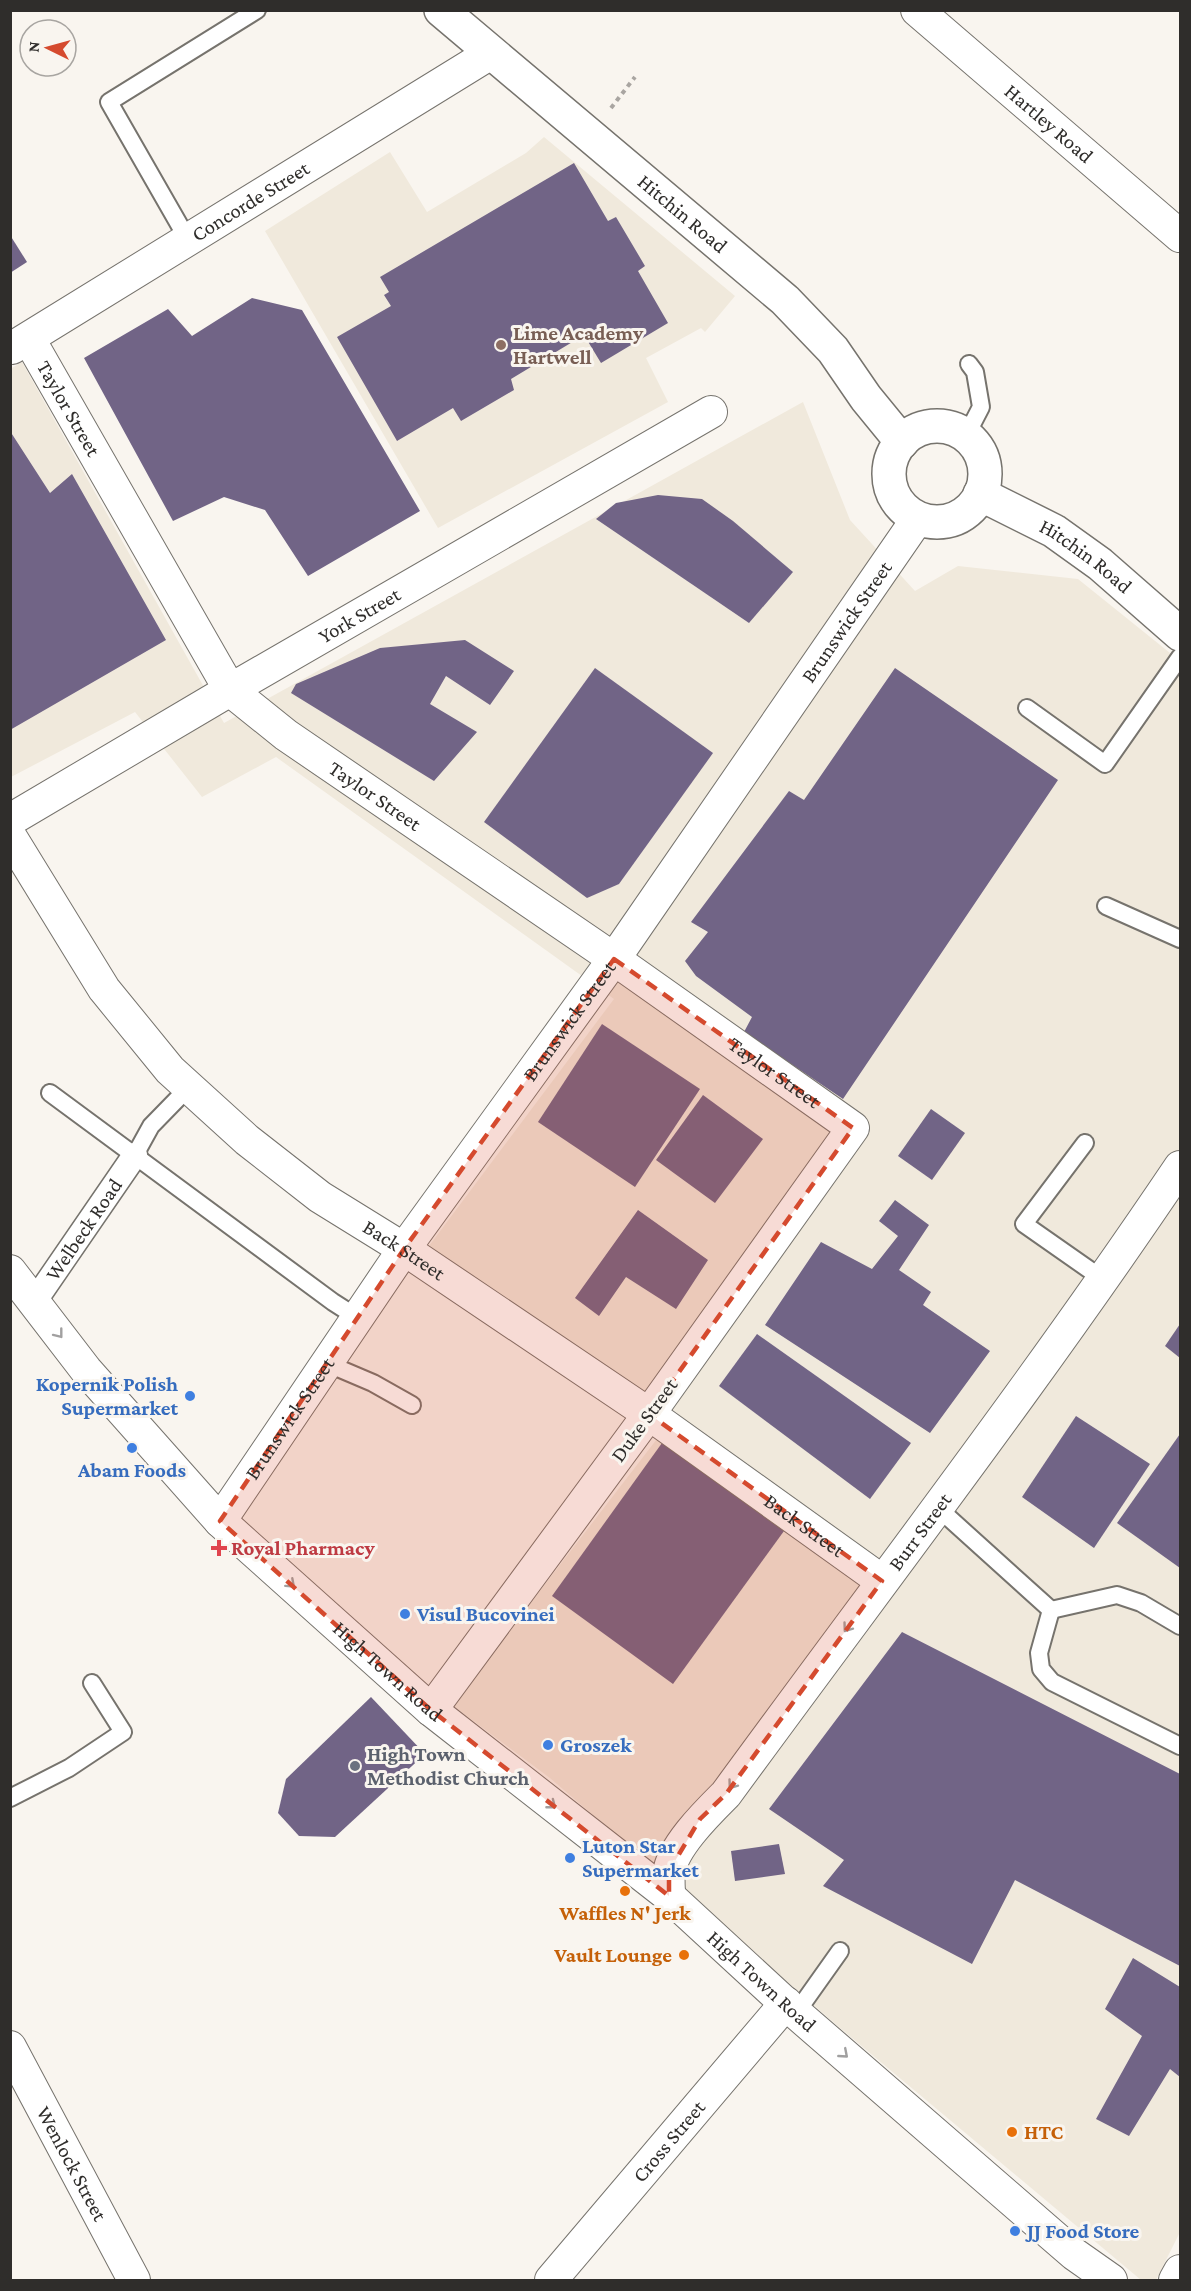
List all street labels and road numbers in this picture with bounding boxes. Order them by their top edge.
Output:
street label: Hartley Road [1000,79,1098,168]
street label: Concorde Street [187,155,314,246]
street label: Hitchin Road [633,169,732,258]
street label: Taylor Street [32,356,106,462]
street label: Hitchin Road [1036,514,1137,598]
street label: Brunswick Street [796,556,897,687]
street label: York Street [314,582,406,648]
street label: Taylor Street [324,756,427,836]
street label: Brunswick Street [518,955,621,1086]
street label: Taylor Street [724,1032,826,1114]
street label: Welbeck Road [40,1174,127,1285]
street label: Back Street [359,1215,451,1286]
street label: Brunswick Street [240,1352,340,1484]
street label: Duke Street [606,1373,683,1466]
street label: Burr Street [883,1487,957,1575]
street label: Back Street [760,1488,850,1563]
street label: High Town Road [328,1616,447,1727]
street label: High Town Road [702,1925,821,2037]
street label: Cross Street [627,2095,711,2187]
street label: Wenlock Street [32,2102,113,2226]

